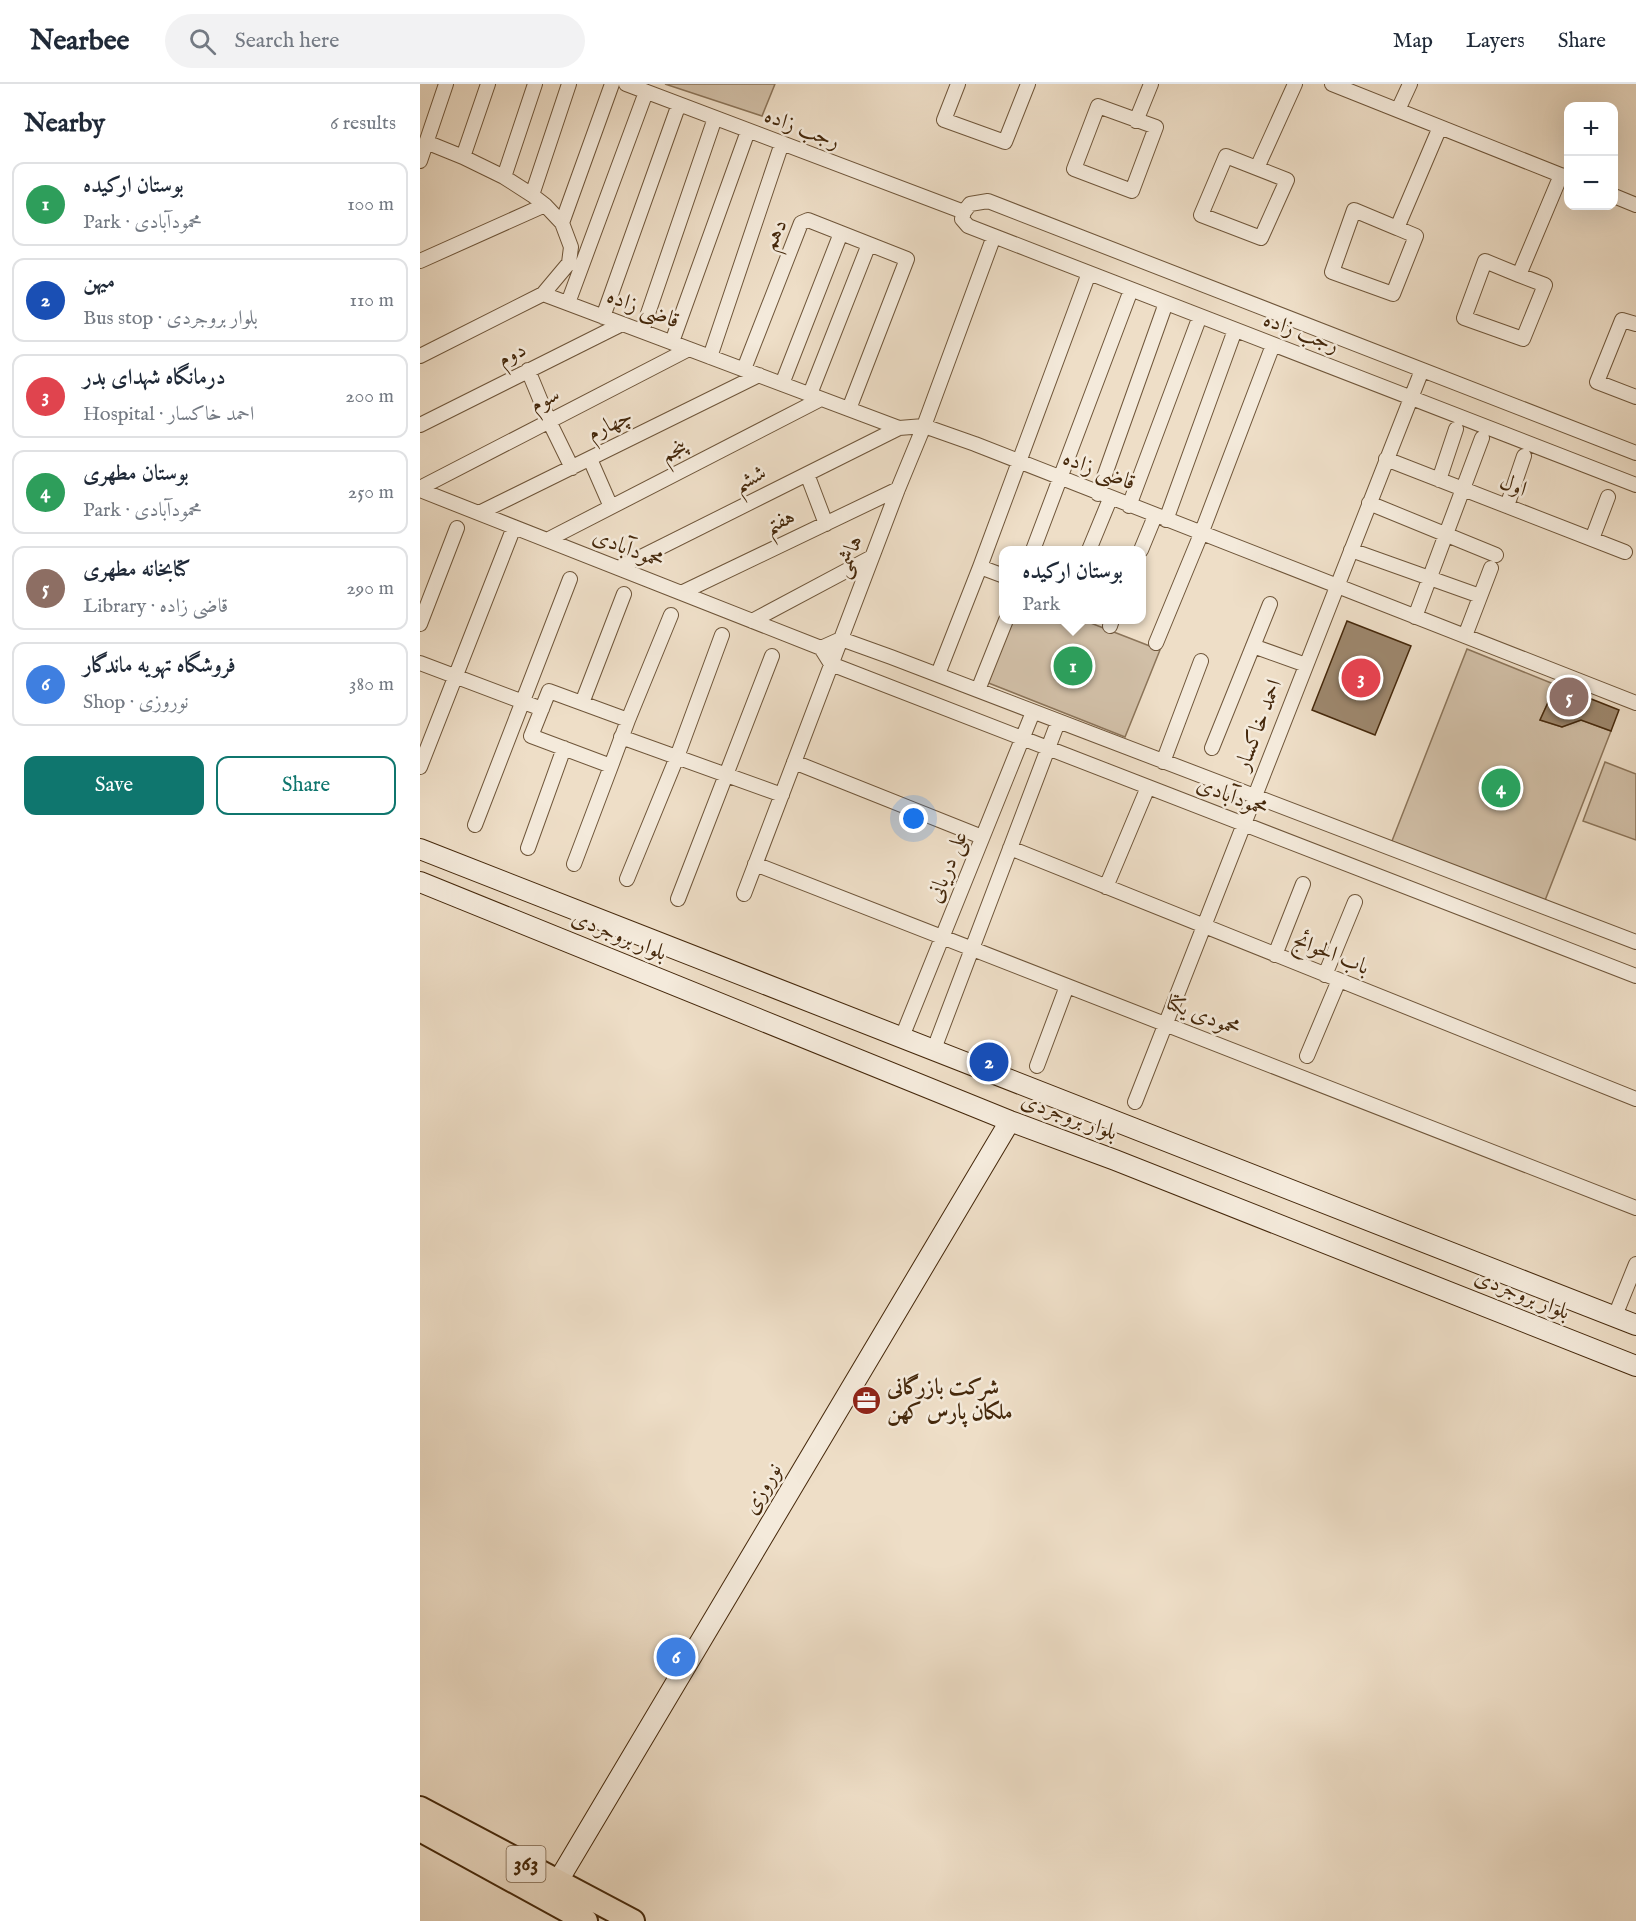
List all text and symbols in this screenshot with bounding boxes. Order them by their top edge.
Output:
search box [165,14,585,68]
text: Nearbee [30,24,129,59]
icon: search [186,25,219,58]
text: Search here [234,27,339,55]
text: Map [1393,28,1433,55]
text: Layers [1466,28,1525,55]
text: Share [1558,28,1606,55]
street label: رجب زاده [760,102,844,156]
map controls [1564,102,1618,210]
button: + [1564,102,1618,156]
text: Nearby [24,107,105,140]
text: 6 results [330,111,396,136]
button: − [1564,156,1618,210]
text: بوستان ارکیده [83,172,184,200]
text: 1 [42,192,49,217]
text: 100 m [347,192,394,217]
text: Park · محمودآبادی [83,210,202,235]
street label: دهم [756,215,799,257]
text: میهن [83,268,115,296]
street label: قاضی زاده [603,282,683,336]
text: 2 [41,288,50,313]
text: 110 m [350,288,394,313]
text: Bus stop · بلوار بروجردی [83,306,258,331]
street label: رجب زاده [1259,306,1343,360]
street label: دوم [493,336,533,378]
text: درمانگاه شهدای بدر [83,364,226,392]
street label: سوم [525,381,567,423]
text: 3 [42,384,49,409]
text: 200 m [345,384,394,409]
text: Hospital · احمد خاکسار [83,402,254,427]
street label: چهارم [583,402,639,451]
street label: پنجم [656,432,696,474]
street label: قاضی زاده [1059,444,1139,498]
street label: ششم [729,459,774,504]
text: بوستان مطهری [83,460,189,488]
street label: اول [1495,468,1531,504]
text: 4 [41,480,50,505]
text: 250 m [348,480,394,505]
text: Park · محمودآبادی [83,498,202,523]
street label: هفتم [760,503,802,547]
street label: محمودآبادی [588,522,668,575]
street label: هاشمی [828,532,870,582]
popup [999,546,1146,624]
text: کتابخانه مطهری [83,556,191,584]
text: بوستان ارکیده [1022,558,1123,586]
text: 5 [42,576,49,601]
text: 290 m [346,576,394,601]
text: Park [1022,592,1060,617]
text: Library · قاضی زاده [83,594,228,619]
pin: 1 [1054,644,1092,688]
text: فروشگاه تهویه ماندگار [83,652,236,680]
pin: 3 [1342,656,1380,700]
text: 6 [41,672,50,697]
text: 380 m [349,672,394,697]
pin: 5 [1550,674,1588,720]
street label: احمد خاکسار [1228,676,1289,776]
text: Shop · نوروزی [83,690,189,715]
button: Save [24,756,204,815]
button: Share [216,756,396,815]
pin: 4 [1482,766,1520,810]
street label: محمودآبادی [1192,770,1272,823]
your location [899,804,928,833]
street label: علی دریانی [921,827,976,907]
street label: بلوار بروجردی [567,904,671,968]
street label: باب الحوائج [1287,926,1373,986]
street label: محمودی یکتا [1162,989,1244,1043]
pin: 2 [970,1040,1008,1084]
street label: بلوار بروجردی [1017,1087,1121,1147]
street label: بلوار بروجردی [1470,1263,1574,1327]
place label: شرکت بازرگانی ملکان پارس کهن [886,1373,1013,1428]
office icon: شرکت بازرگانی ملکان پارس کهن [850,1385,882,1417]
street label: نوروزی [737,1458,789,1520]
pin: 6 [656,1634,696,1680]
road number: 363 [506,1846,546,1882]

